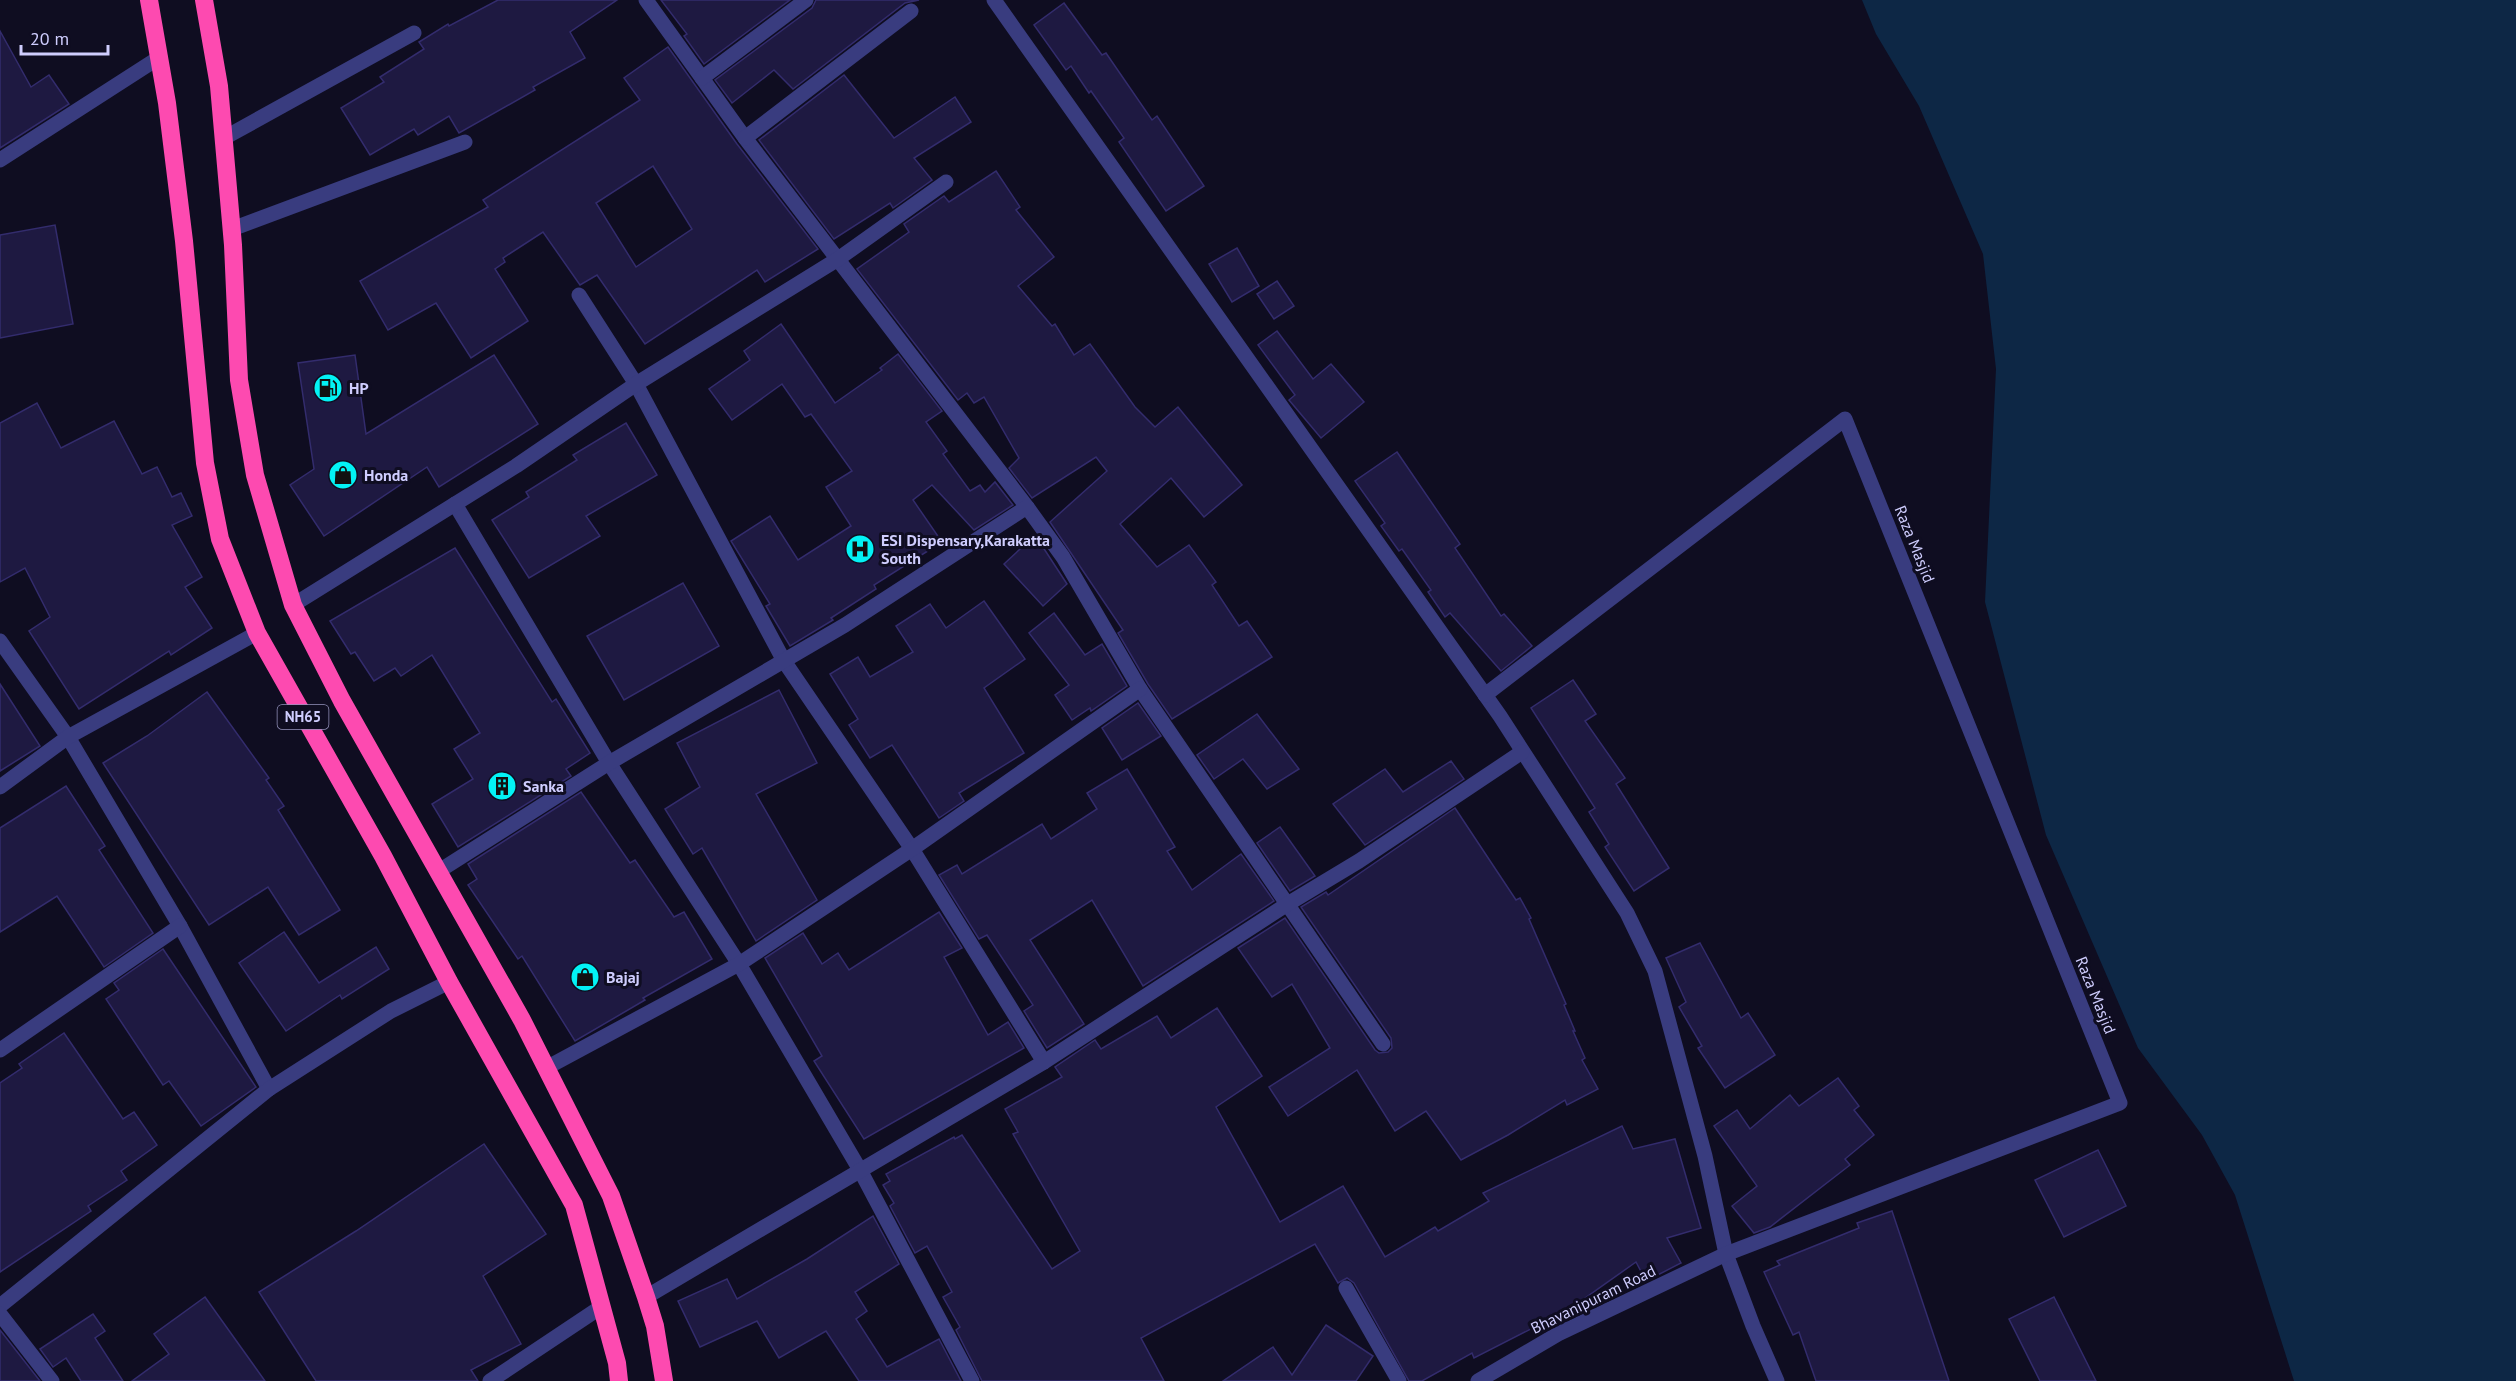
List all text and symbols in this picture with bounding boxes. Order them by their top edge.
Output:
scale bar [21,18,108,56]
text: 20 m [30,27,69,50]
fuel station icon: HP [312,372,344,404]
place label: HP [349,378,369,398]
shop icon: Honda [327,459,359,491]
place label: Honda [364,465,408,485]
street label: Raza Masjid [1891,503,1939,585]
place label: ESI Dispensary,Karakatta South [881,530,1050,568]
hospital icon: ESI Dispensary,Karakatta South [844,533,876,565]
road number: NH65 [278,705,328,729]
building icon: Sanka [486,770,518,802]
place label: Sanka [523,776,564,796]
street label: Raza Masjid [2072,954,2120,1036]
shop icon: Bajaj [569,961,601,993]
place label: Bajaj [606,967,640,987]
street label: Bhavanipuram Road [1527,1260,1659,1338]

